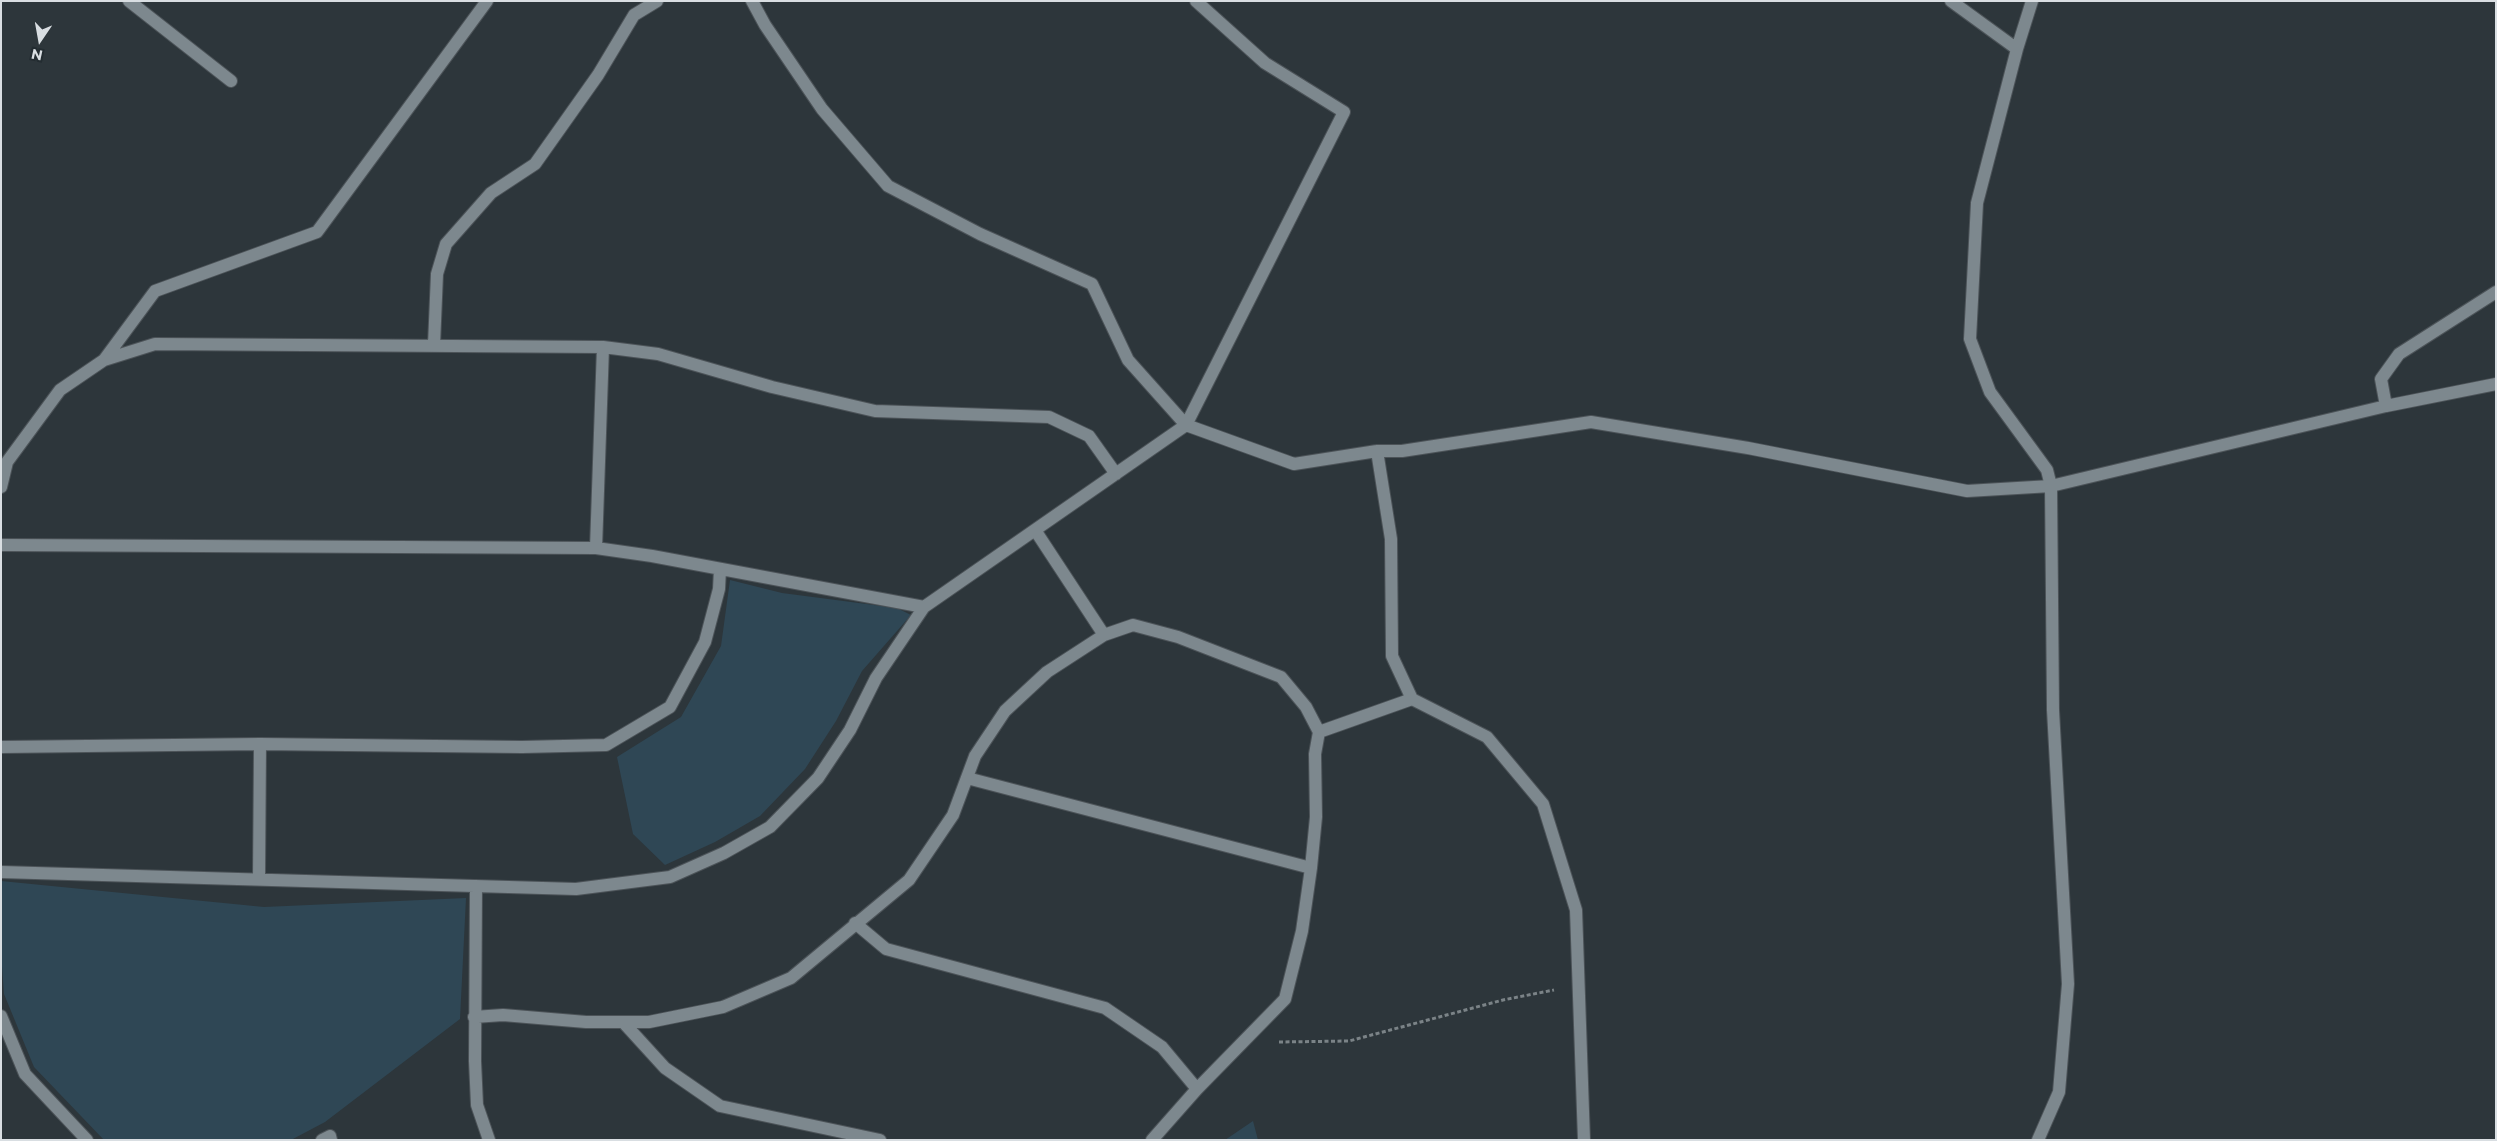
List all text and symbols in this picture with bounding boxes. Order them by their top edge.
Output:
north arrow [15,15,65,65]
text: N [29,45,44,65]

